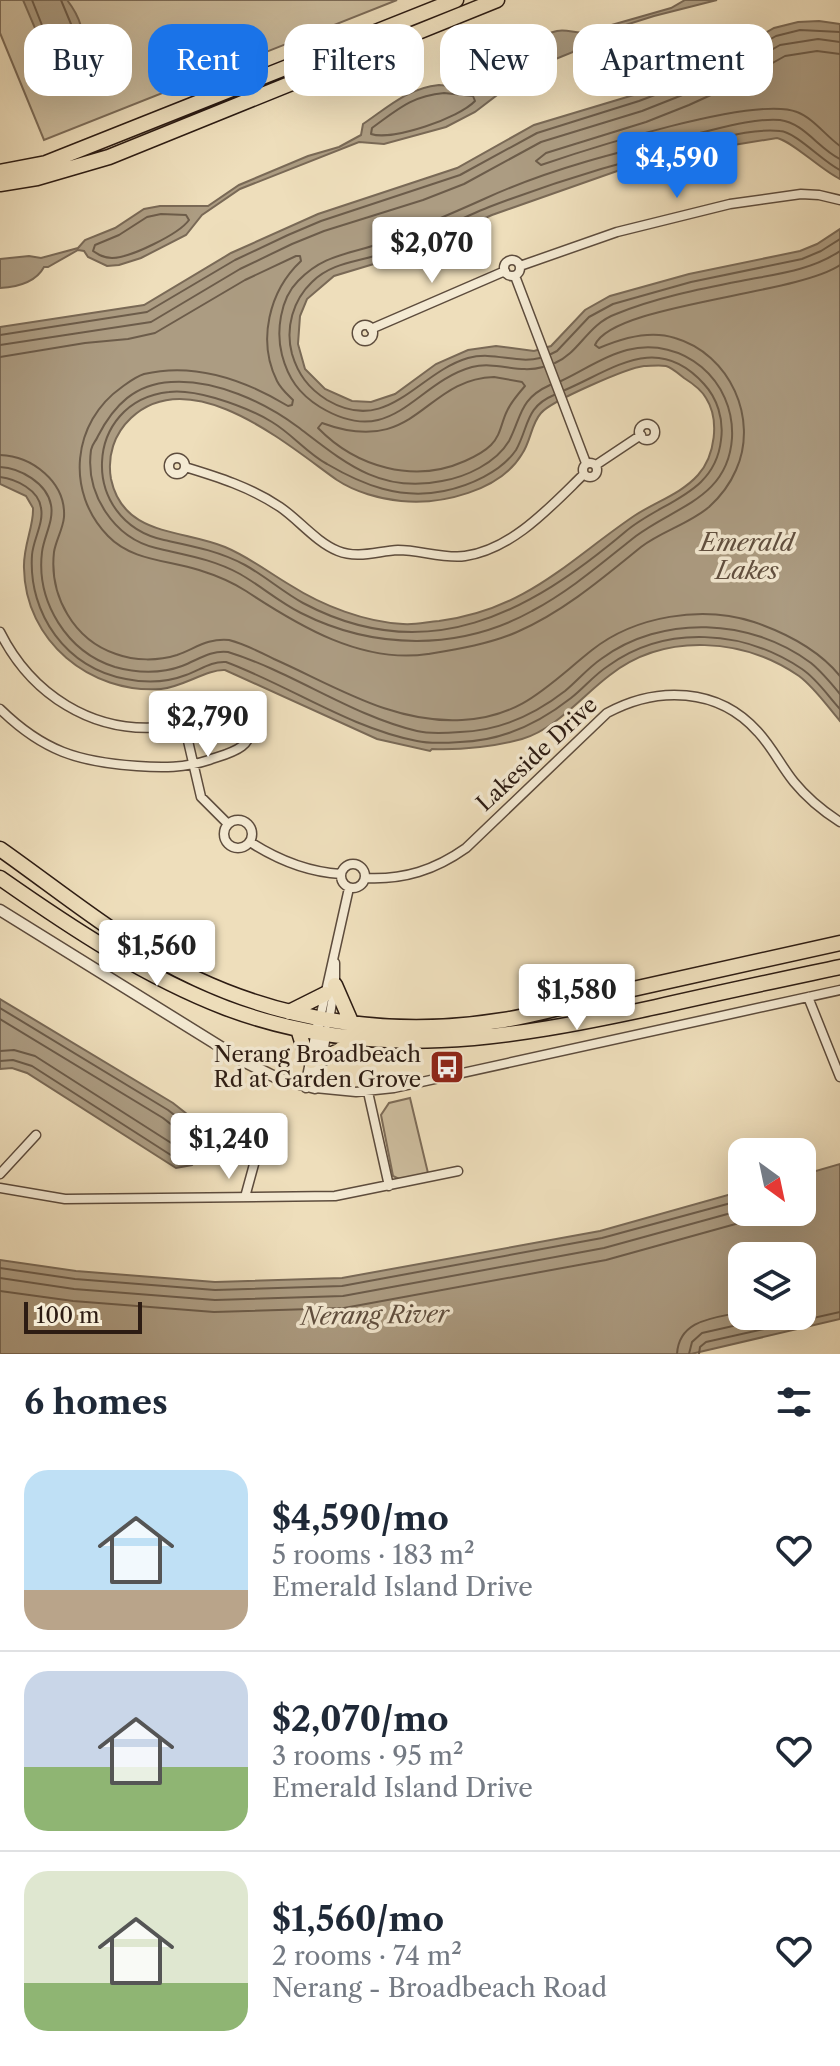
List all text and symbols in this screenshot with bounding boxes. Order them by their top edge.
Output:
chip: Buy [24,24,132,96]
chip: Rent [148,24,268,96]
chip: Filters [284,24,424,96]
chip: New [440,24,557,96]
chip: Apartment [573,24,773,96]
pin: $4,590 [612,132,742,200]
text: $4,590 [635,142,719,174]
pin: $2,070 [367,217,497,285]
text: $2,070 [390,227,474,259]
water label: Emerald Lakes [698,528,797,585]
pin: $2,790 [143,691,273,759]
street label: Lakeside Drive [471,691,603,817]
text: $2,790 [167,701,249,733]
pin: $1,560 [92,920,222,988]
text: $1,560 [117,930,197,962]
pin: $1,580 [512,964,642,1032]
text: $1,580 [537,974,617,1006]
place label: Nerang Broadbeach Rd at Garden Grove [214,1041,421,1093]
bus stop icon: Nerang Broadbeach Rd at Garden Grove [428,1048,466,1086]
pin: $1,240 [164,1113,294,1181]
text: $1,240 [189,1123,269,1155]
north arrow [728,1138,816,1226]
map controls [728,1138,816,1330]
button: layers [728,1242,816,1330]
scale bar [24,1298,142,1334]
water label: Nerang River [299,1299,451,1331]
text: 100 m [36,1302,99,1329]
icon: filters [772,1380,816,1424]
text: 6 homes [24,1381,168,1423]
text: $4,590/mo [272,1497,449,1539]
icon: home [88,1502,184,1598]
icon: heart [772,1528,816,1572]
text: 5 rooms · 183 m² [272,1539,475,1571]
text: Emerald Island Drive [272,1571,533,1603]
text: $2,070/mo [272,1698,449,1740]
icon: home [88,1703,184,1799]
icon: heart [772,1729,816,1773]
text: 3 rooms · 95 m² [272,1740,464,1772]
text: Emerald Island Drive [272,1772,533,1804]
text: $1,560/mo [272,1898,444,1940]
icon: home [88,1903,184,1999]
icon: heart [772,1929,816,1973]
text: 2 rooms · 74 m² [272,1940,462,1972]
text: Nerang - Broadbeach Road [272,1972,607,2004]

